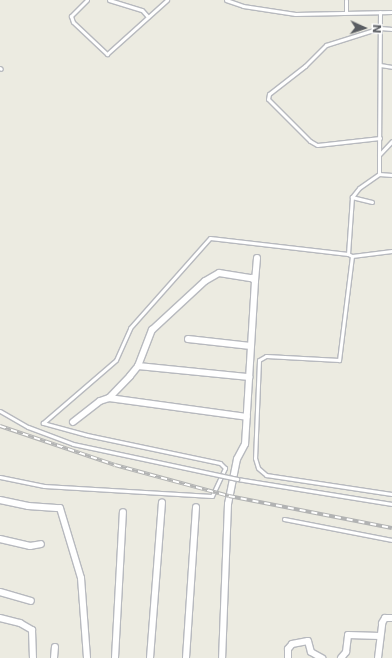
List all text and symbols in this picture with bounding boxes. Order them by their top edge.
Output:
north arrow [344,8,384,48]
text: N [370,24,383,34]

